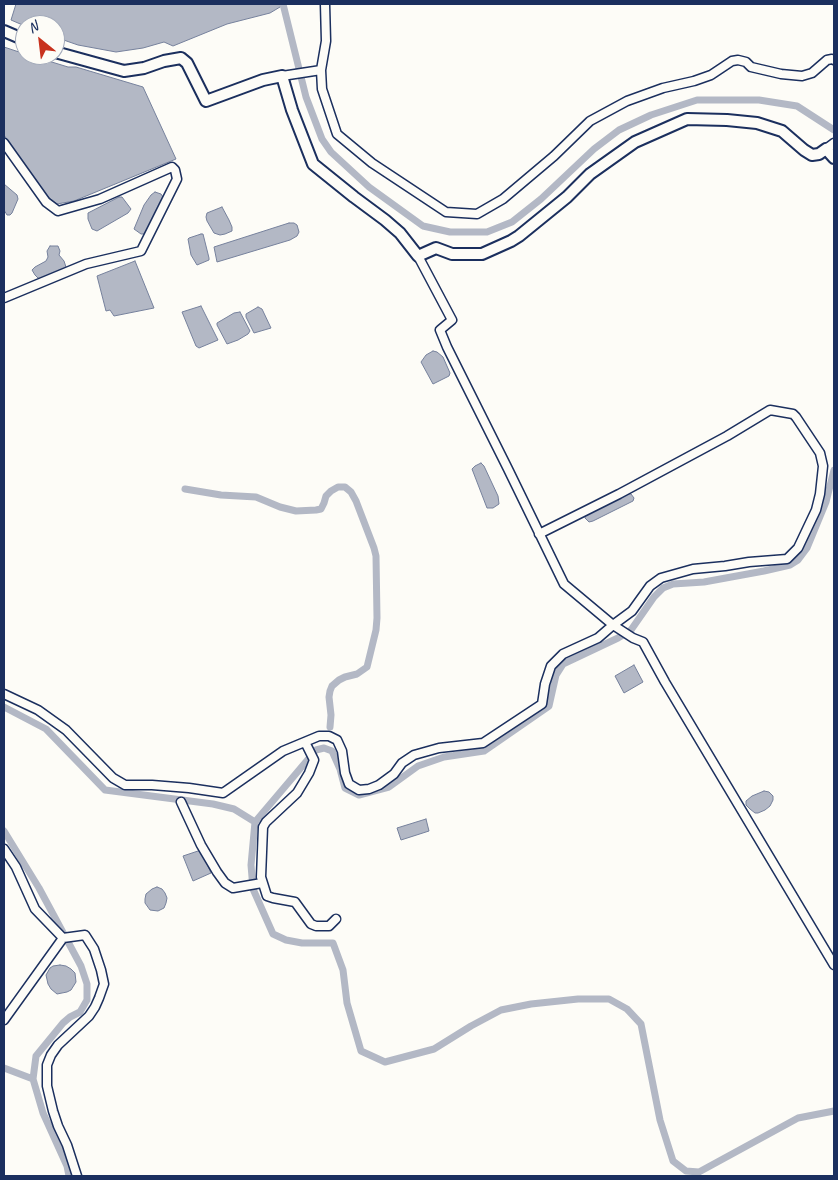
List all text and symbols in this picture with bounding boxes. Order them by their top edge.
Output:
north arrow [15,15,65,65]
text: N [25,18,41,37]

